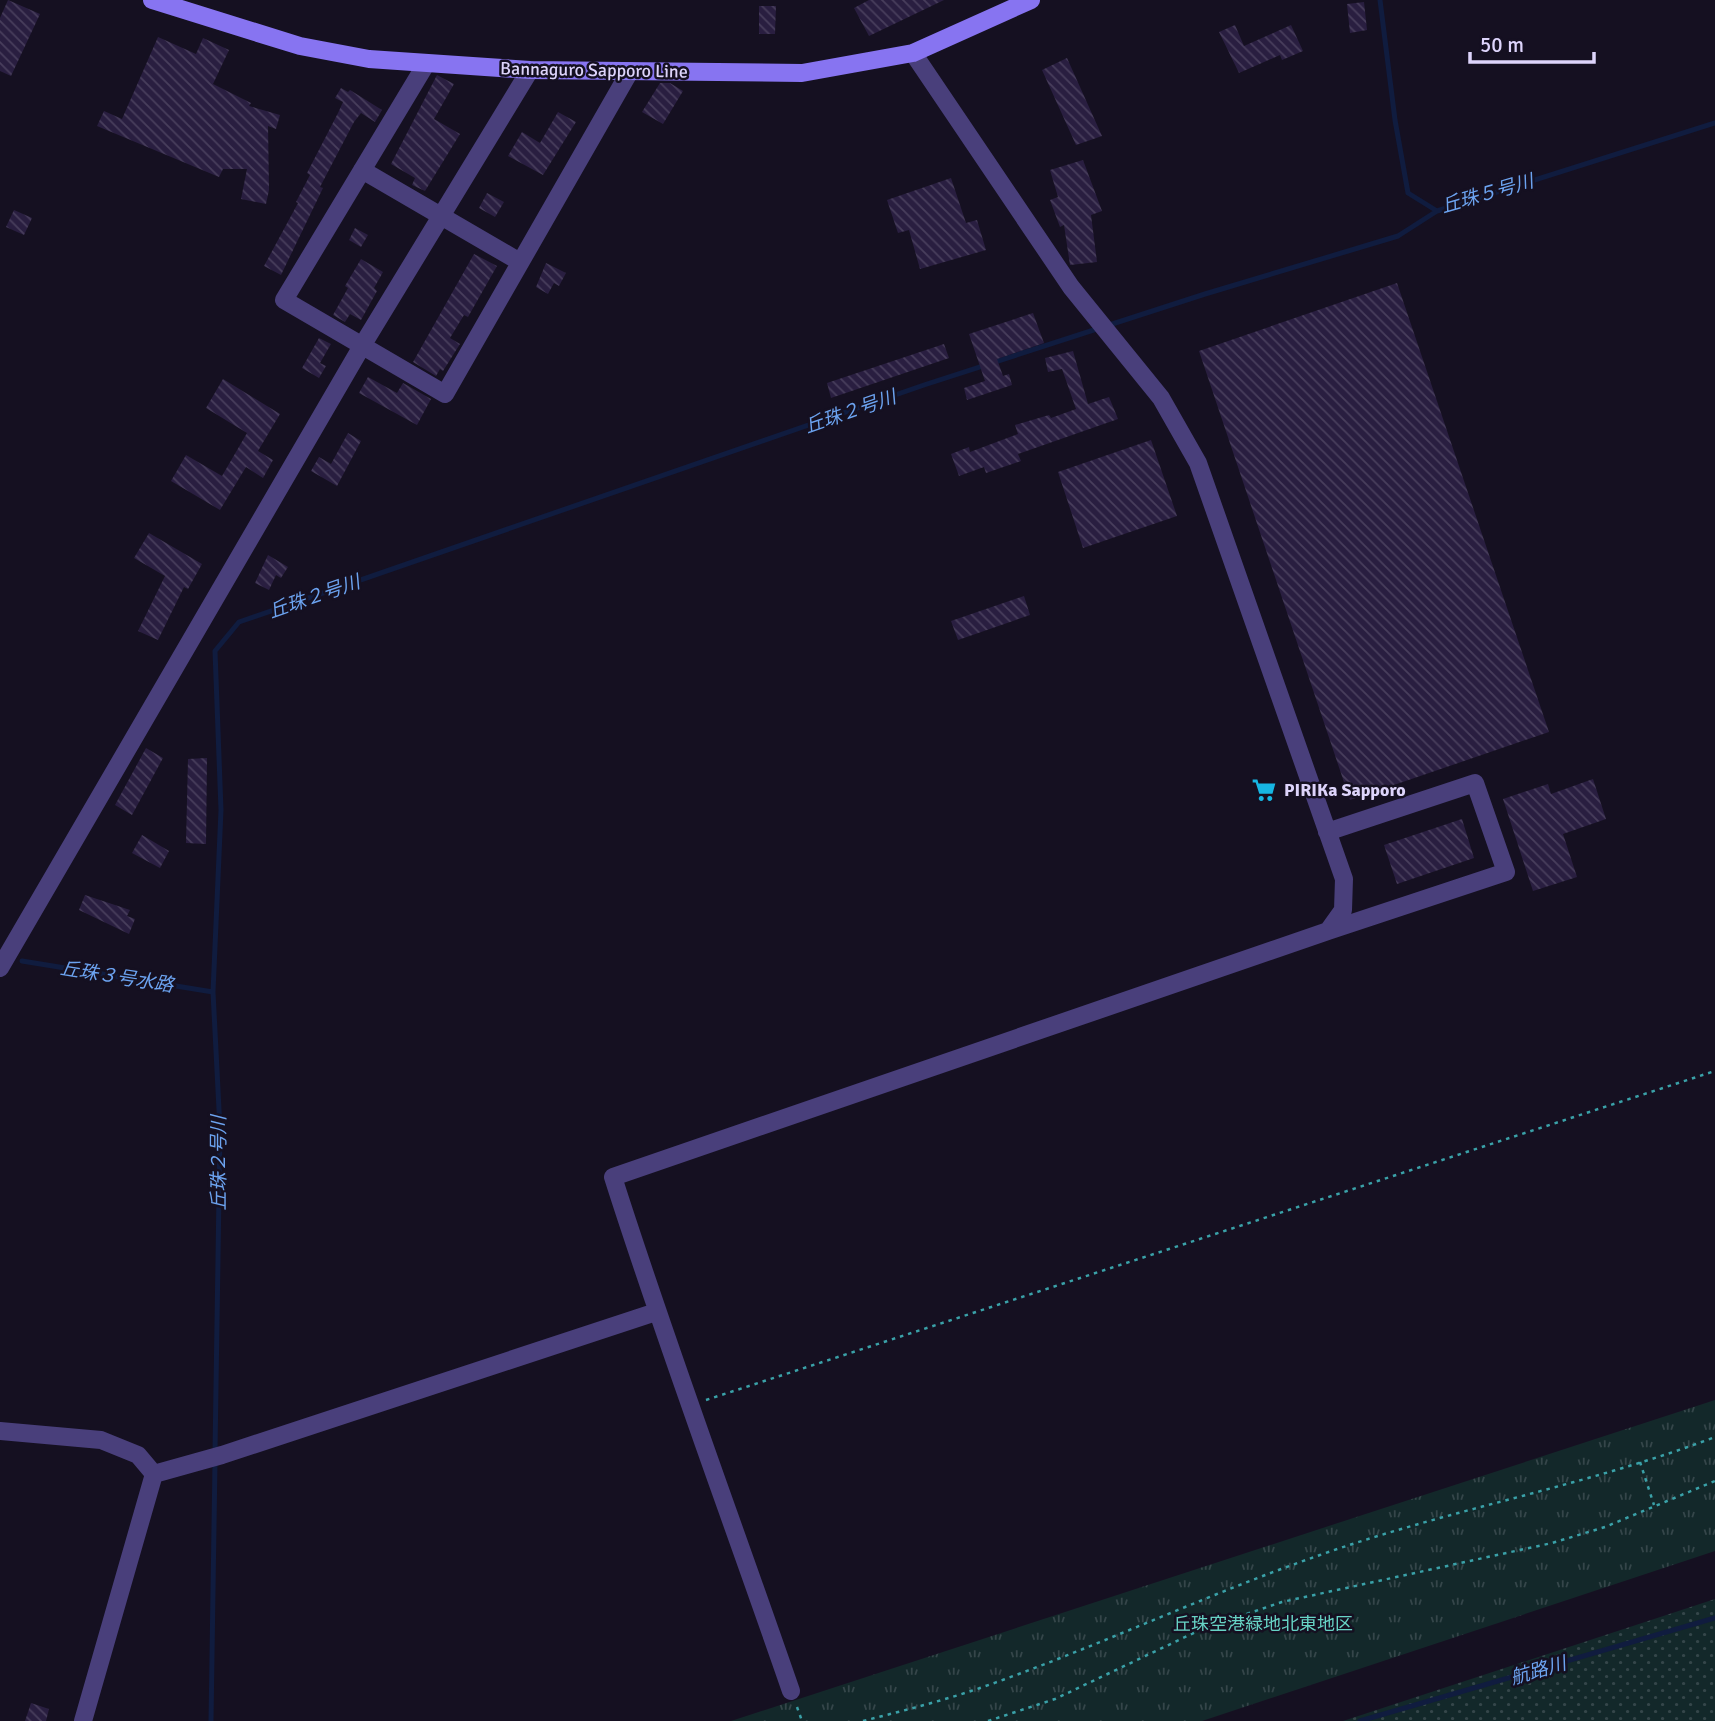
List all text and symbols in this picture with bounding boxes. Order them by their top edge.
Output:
scale bar [1470,21,1594,65]
text: 50 m [1480,32,1524,58]
street label: Bannaguro Sapporo Line [500,57,688,83]
water label: 丘珠５号川 [1438,169,1538,219]
water label: 丘珠２号川 [801,384,901,439]
water label: 丘珠２号川 [265,569,365,624]
supermarket icon: PIRIKa Sapporo [1250,776,1278,804]
place label: PIRIKa Sapporo [1284,779,1406,801]
water label: 丘珠３号水路 [59,956,177,998]
water label: 丘珠２号川 [207,1114,231,1211]
park label: 丘珠空港緑地北東地区 [1173,1613,1353,1635]
water label: 航路川 [1508,1651,1571,1690]

